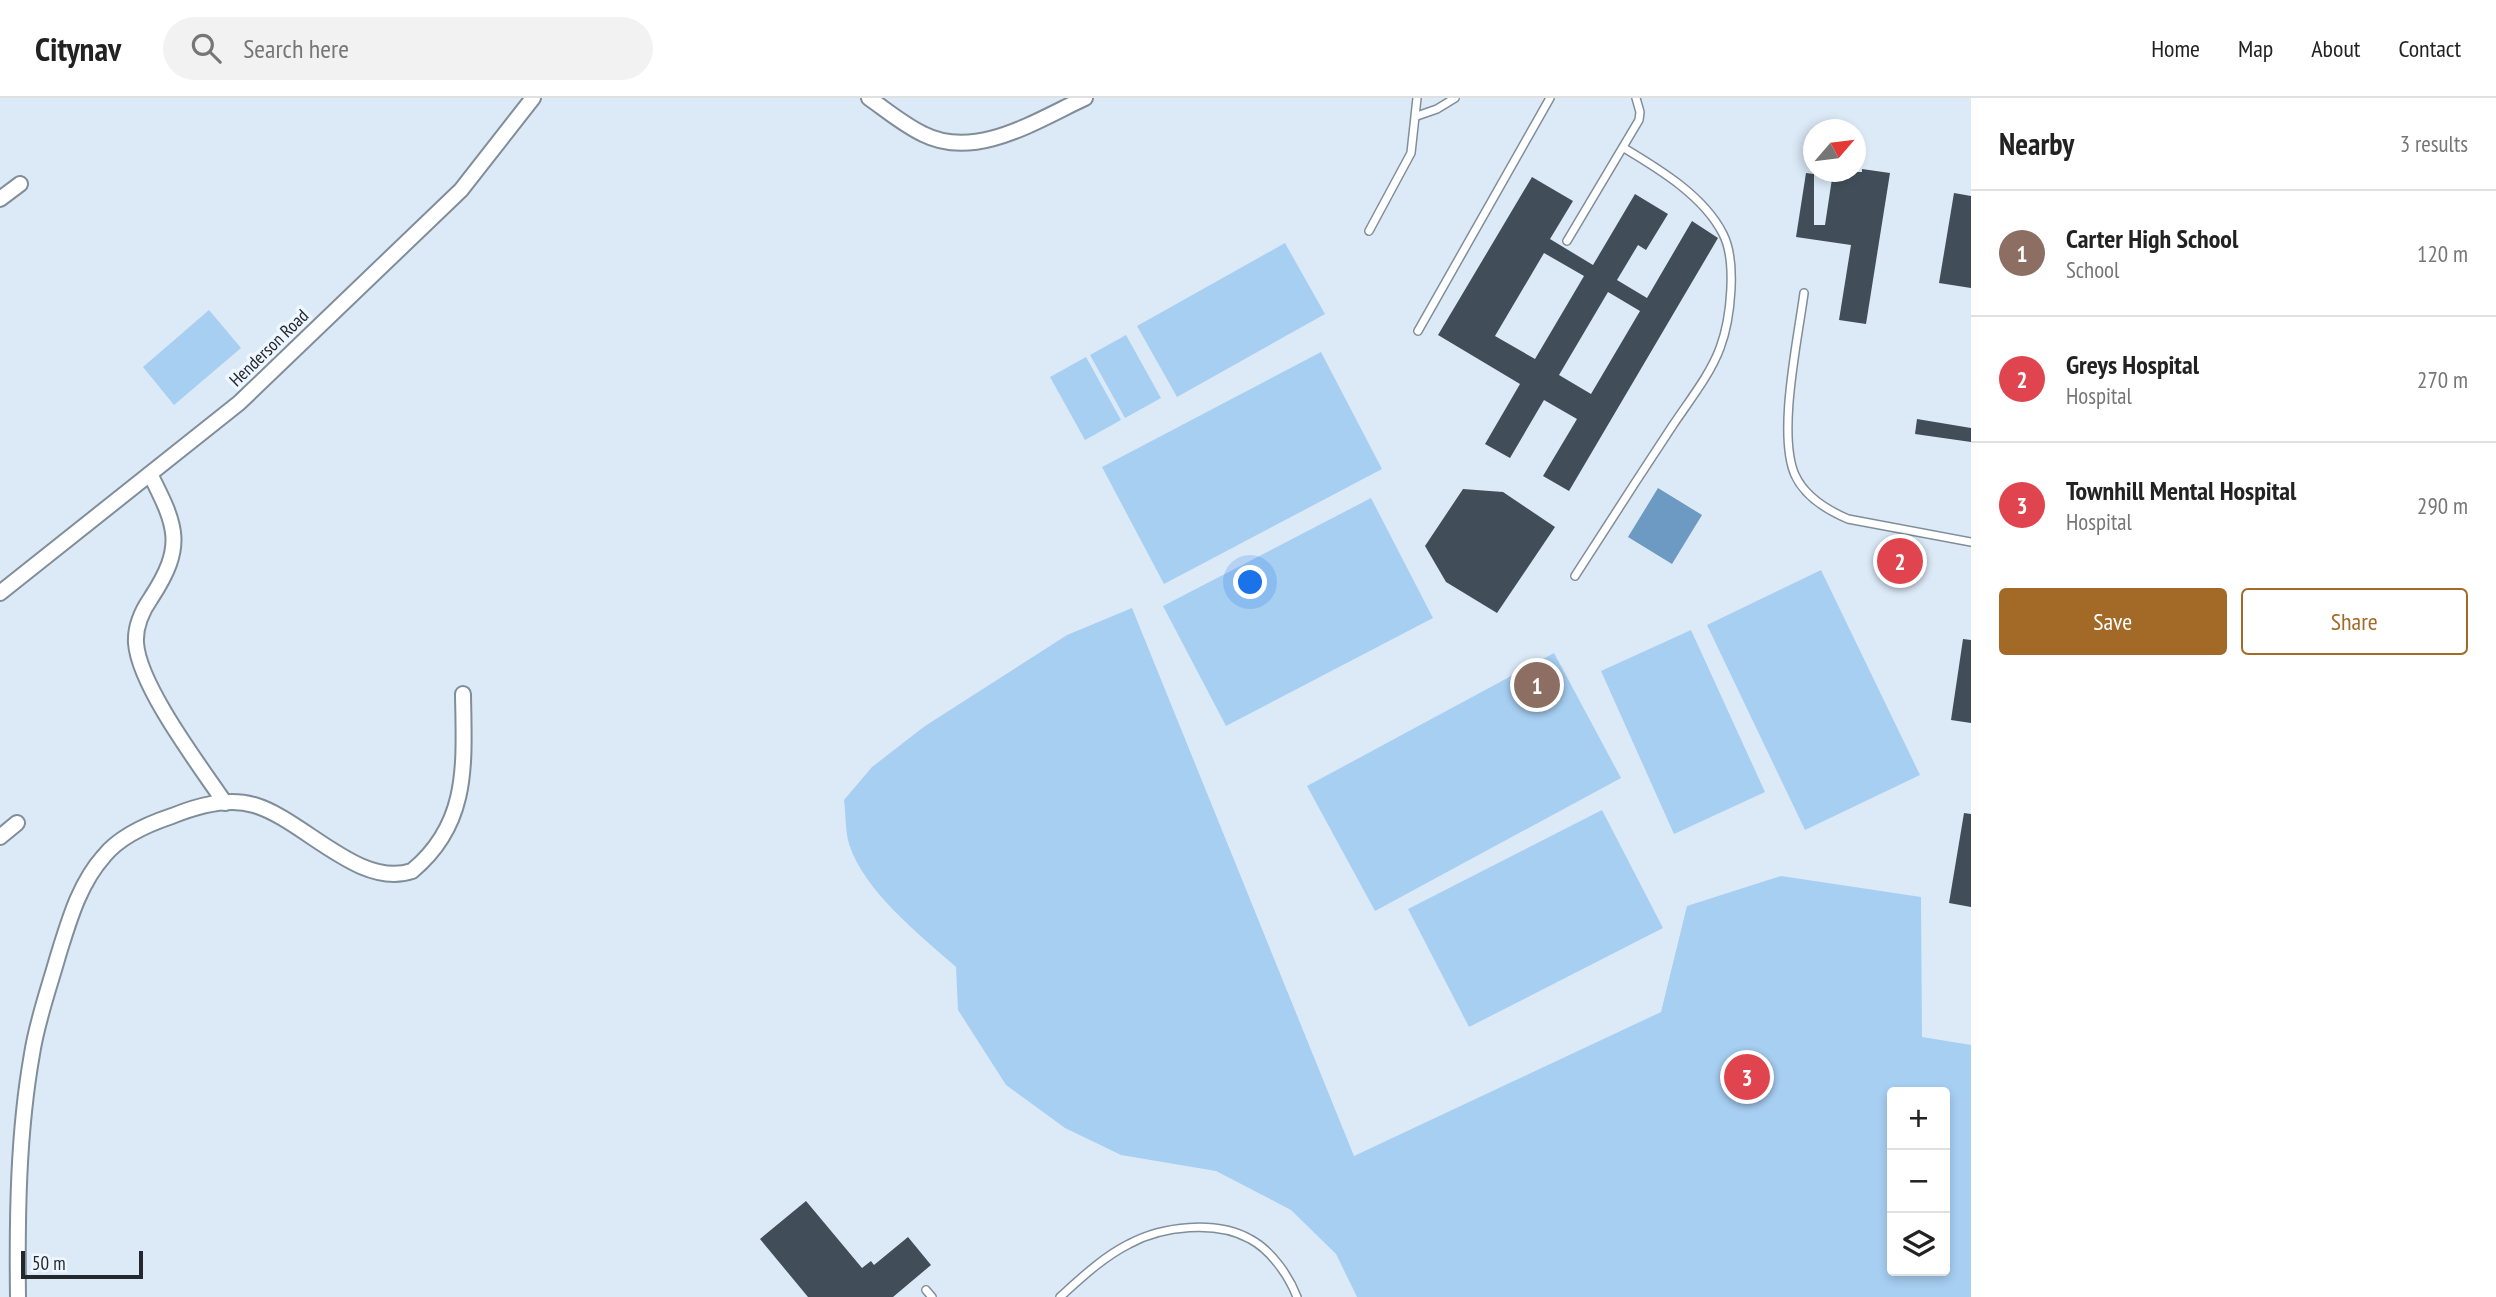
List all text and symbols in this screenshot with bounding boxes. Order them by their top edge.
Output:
search box [163,17,653,80]
text: Citynav [35,27,121,70]
icon: search [187,29,225,67]
text: Search here [243,32,349,65]
text: Home [2151,33,2200,64]
text: Map [2238,33,2273,64]
text: About [2311,33,2360,64]
text: Contact [2398,33,2461,64]
north arrow [1803,119,1866,182]
text: Nearby [1999,124,2074,163]
text: 3 results [2400,129,2468,158]
text: Carter High School [2066,222,2238,255]
text: 1 [2017,239,2028,268]
text: 120 m [2417,239,2468,268]
text: School [2066,255,2119,284]
street label: Henderson Road [224,304,313,391]
text: Greys Hospital [2066,348,2199,381]
text: 2 [2017,365,2028,394]
text: 270 m [2417,365,2468,394]
text: Hospital [2066,381,2132,410]
text: Townhill Mental Hospital [2066,474,2296,507]
text: 3 [2017,491,2028,520]
text: 290 m [2417,491,2468,520]
text: Hospital [2066,507,2132,536]
pin: 2 [1877,535,1923,587]
your location [1233,565,1267,599]
button: Save [1999,588,2227,655]
button: Share [2241,588,2468,655]
pin: 1 [1514,659,1560,711]
pin: 3 [1724,1051,1770,1103]
map controls [1887,1087,1950,1276]
button: + [1887,1087,1950,1150]
button: − [1887,1150,1950,1213]
button: layers [1887,1213,1950,1276]
scale bar [21,1248,144,1280]
text: 50 m [32,1251,66,1275]

